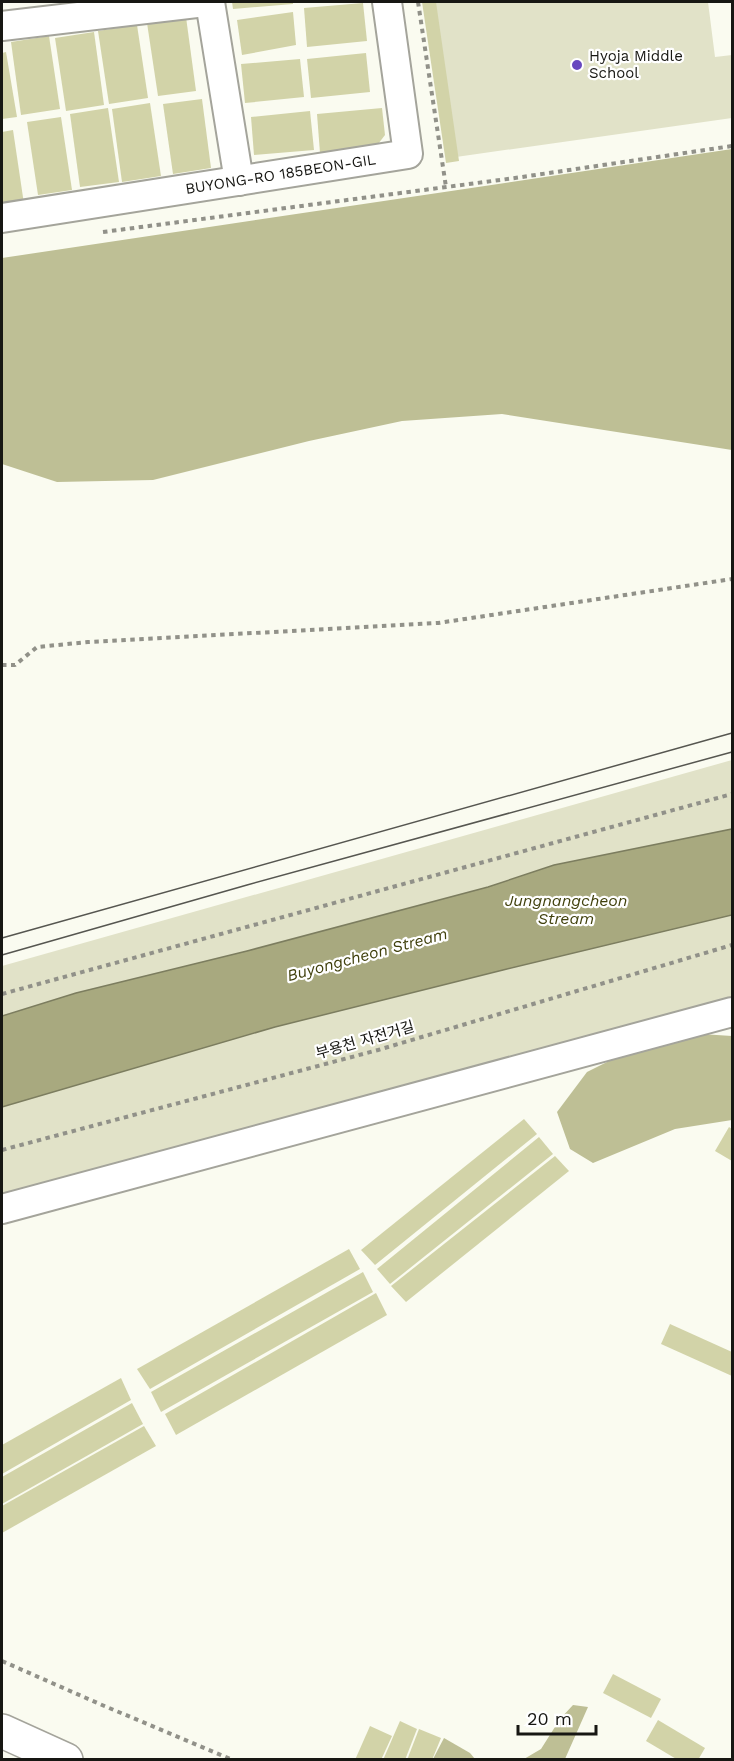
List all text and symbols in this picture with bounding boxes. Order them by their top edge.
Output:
place label: Hyoja Middle School [589,47,683,82]
marker: Hyoja Middle School [570,58,584,72]
street label: BUYONG-RO 185BEON-GIL [184,150,377,198]
water label: Jungnangcheon Stream [505,891,627,928]
water label: Buyongcheon Stream [285,924,449,985]
street label: 부용천 자전거길 [314,1017,416,1063]
scale bar [518,1698,596,1736]
text: 20 m [527,1708,572,1729]

